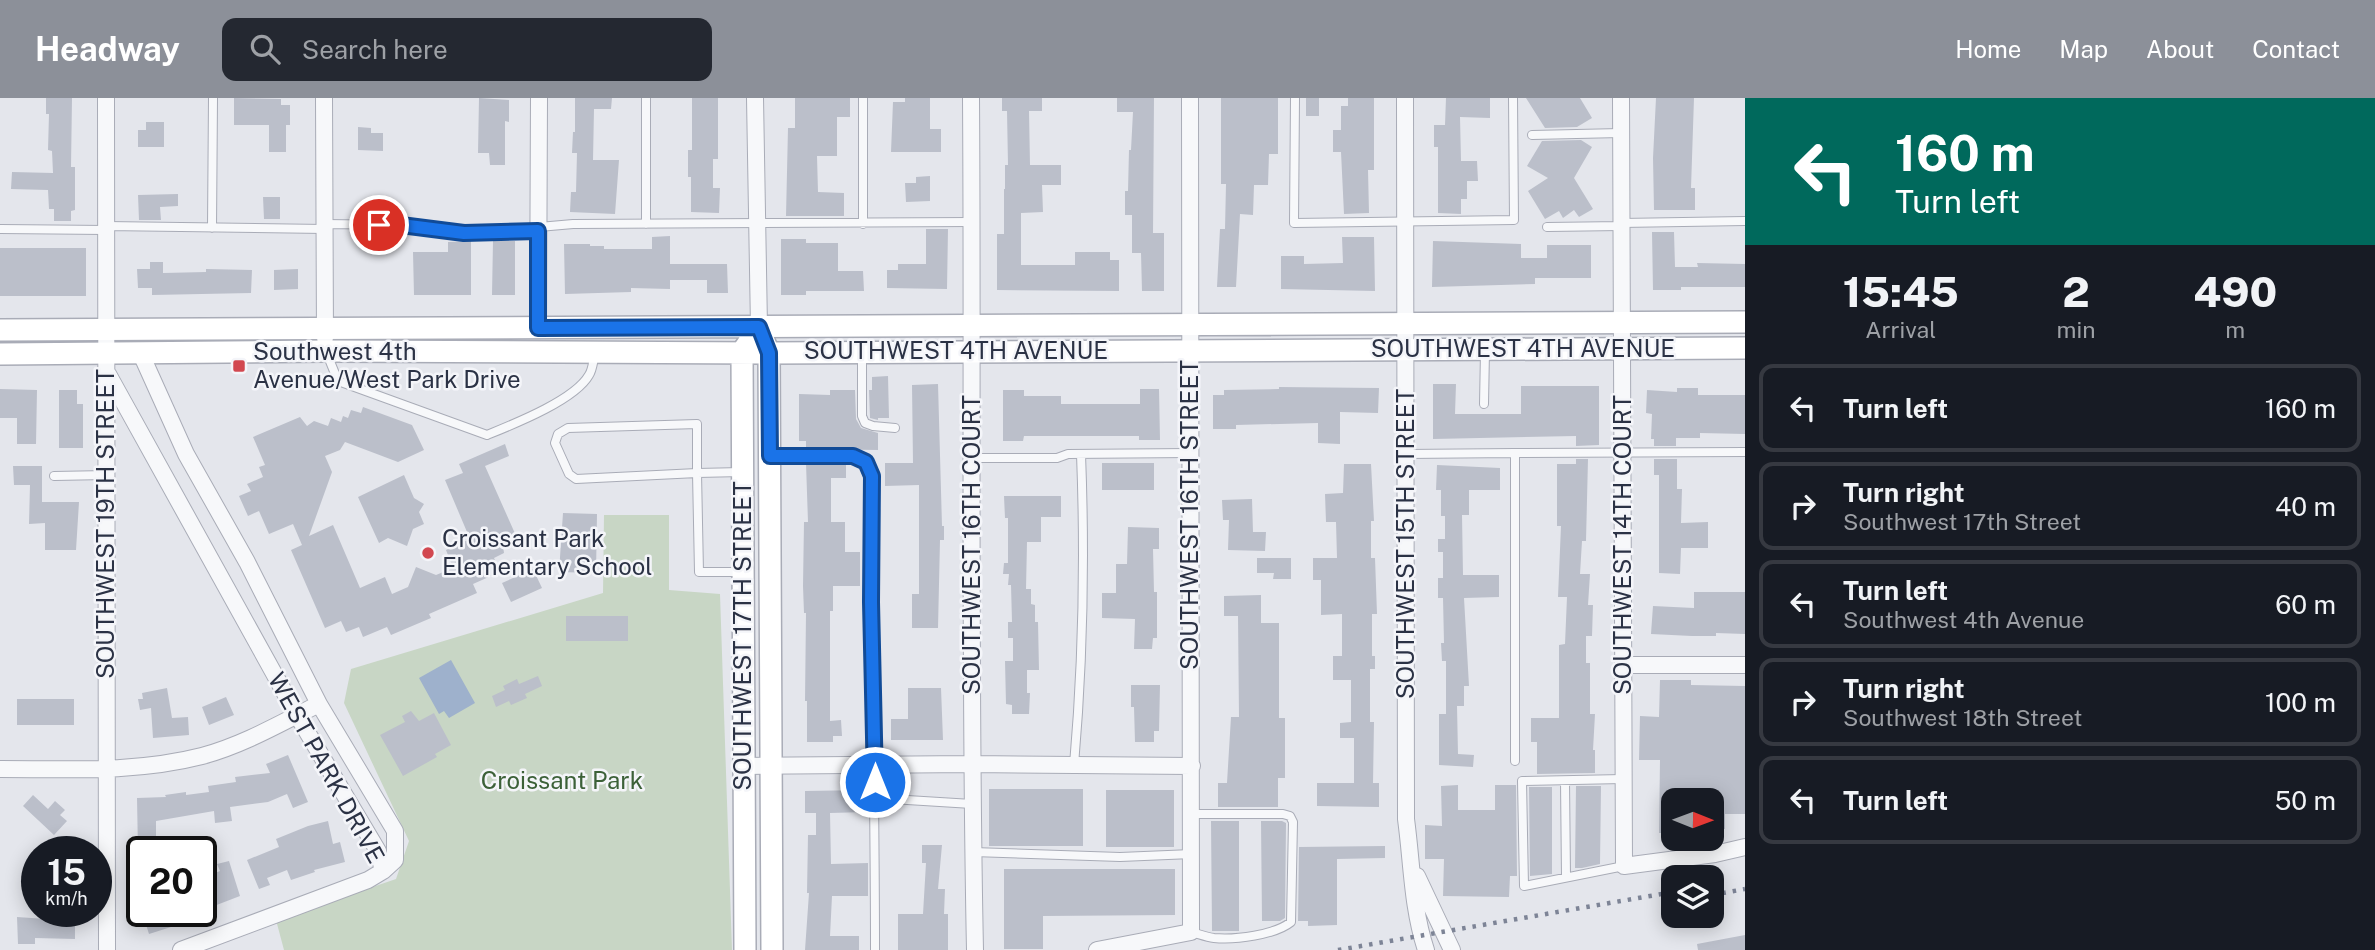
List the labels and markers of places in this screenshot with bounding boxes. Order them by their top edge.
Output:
pin [349,195,409,255]
place label: Southwest 4th Avenue/West Park Drive [253,337,521,393]
marker: Southwest 4th Avenue/West Park Drive [231,358,247,374]
place label: Croissant Park Elementary School [442,524,653,580]
marker: Croissant Park Elementary School [420,545,436,561]

